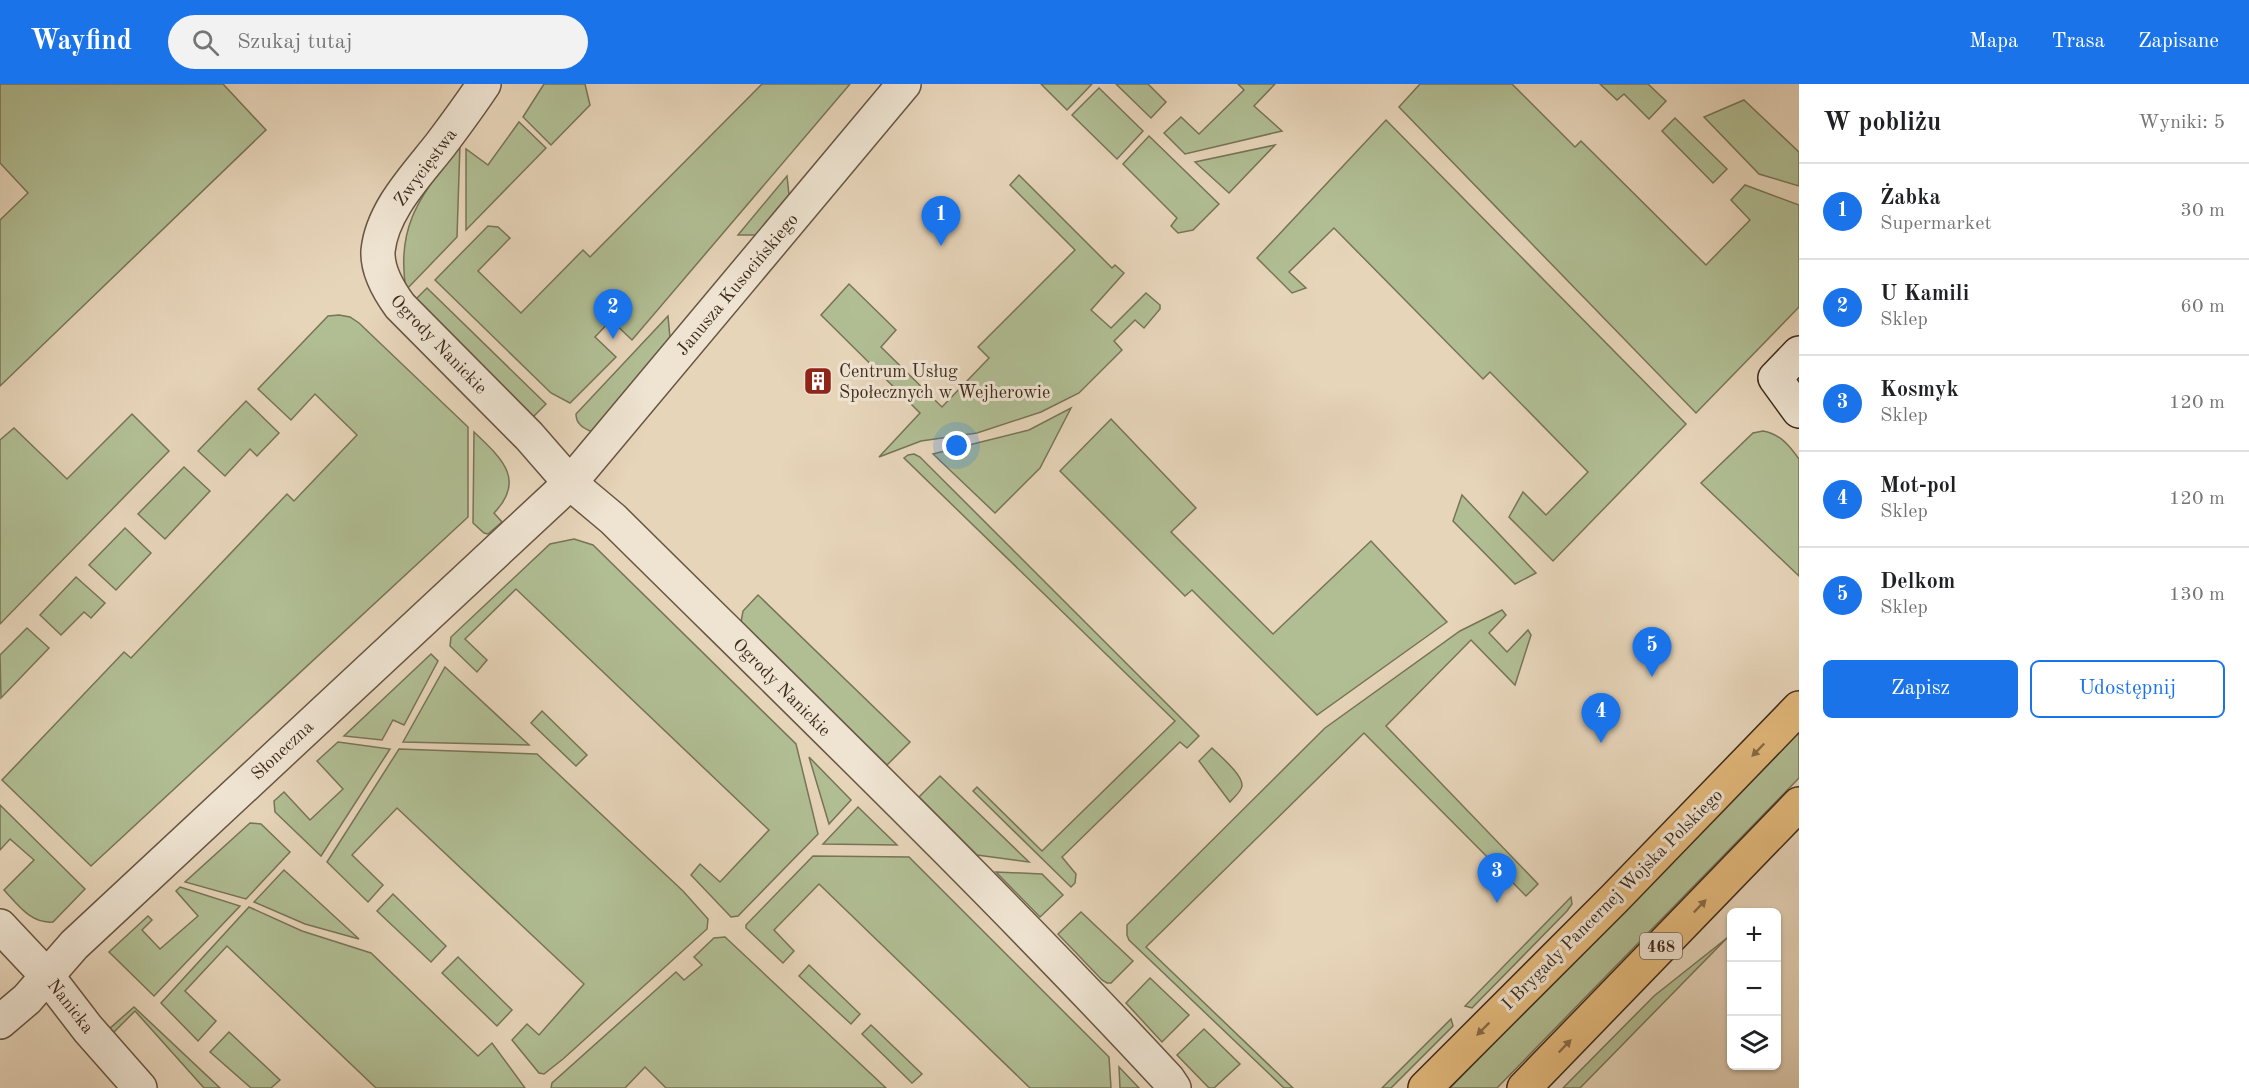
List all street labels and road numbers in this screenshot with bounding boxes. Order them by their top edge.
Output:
street label: Zwycięstwa [391,125,461,210]
street label: Janusza Kusocińskiego [673,210,802,359]
street label: Ogrody Nanickie [387,292,490,398]
street label: Ogrody Nanickie [729,635,834,740]
street label: Słoneczna [248,718,317,784]
street label: I Brygady Pancernej Wojska Polskiego [1499,786,1727,1013]
road number: 468 [1640,933,1682,959]
street label: Nanicka [44,976,97,1037]

